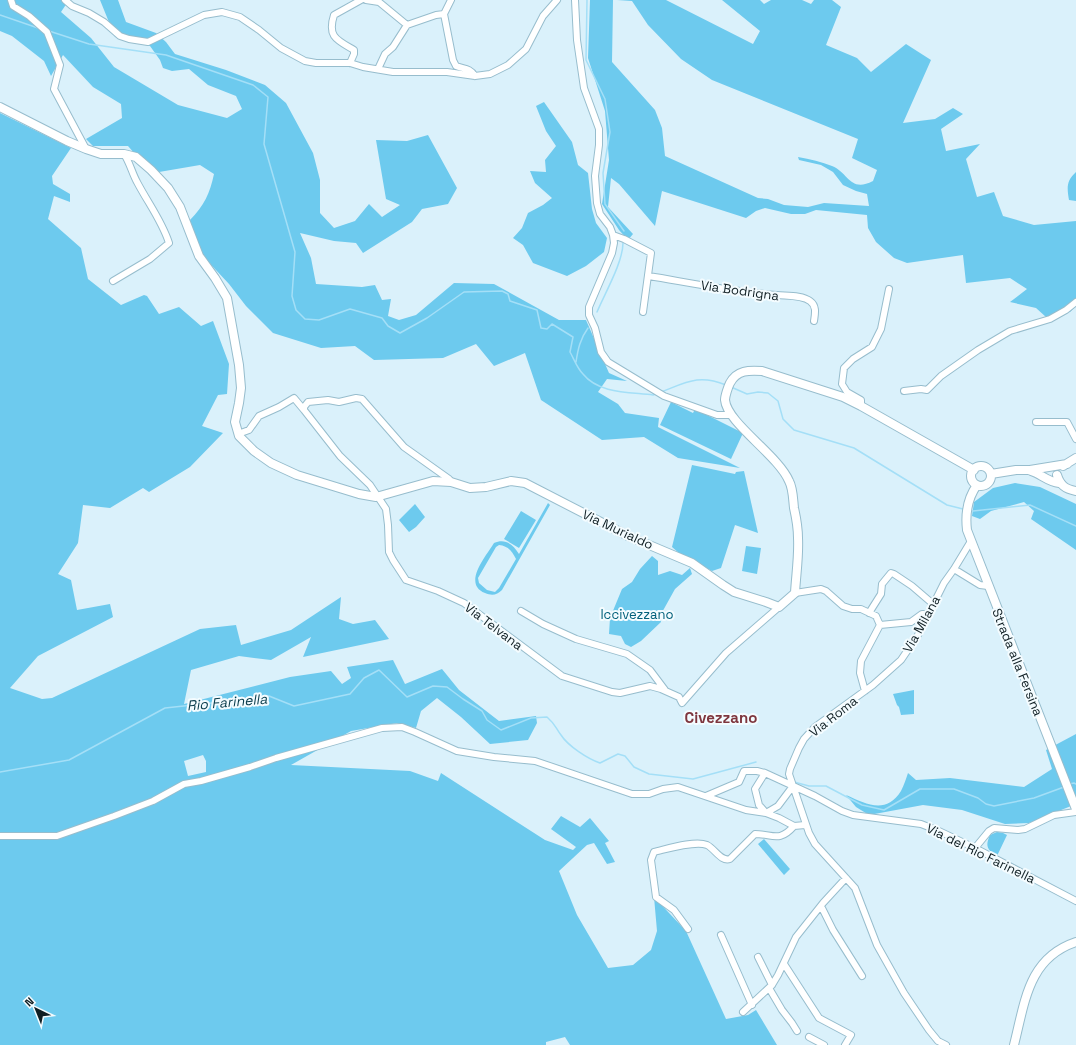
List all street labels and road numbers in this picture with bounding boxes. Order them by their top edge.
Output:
street label: Via Bodrigna [700,277,781,304]
street label: Via Murialdo [580,506,656,553]
street label: Via Milana [899,592,944,656]
street label: Via Telvana [461,599,527,654]
street label: Strada alla Fersina [988,606,1047,719]
street label: Via Roma [806,692,861,741]
street label: Via del Rio Farinella [923,820,1039,887]

